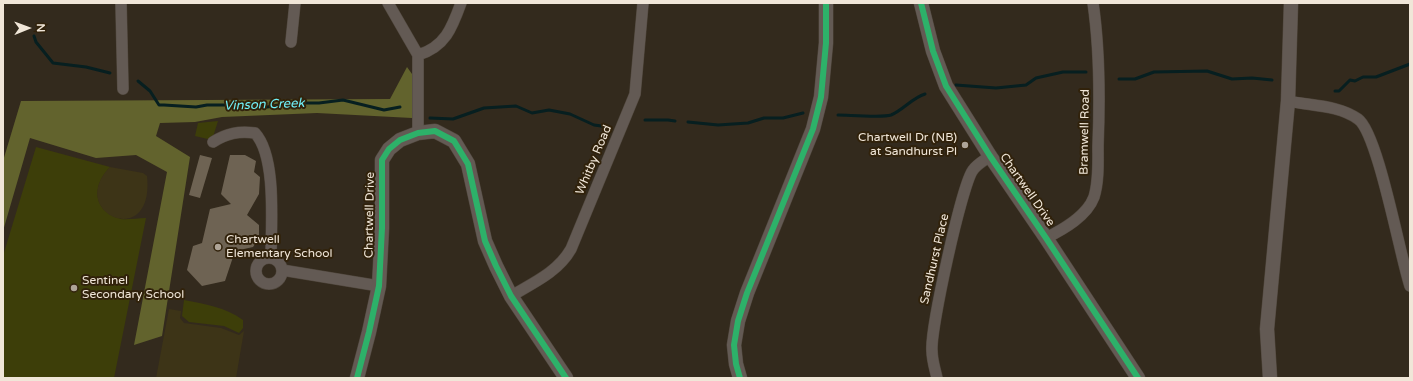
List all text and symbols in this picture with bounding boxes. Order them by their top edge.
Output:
north arrow [8,8,48,48]
text: N [34,23,47,32]
street label: Bramwell Road [1077,89,1093,175]
water label: Vinson Creek [223,96,305,114]
street label: Whitby Road [573,123,615,197]
place label: Chartwell Dr (NB) at Sandhurst Pl [858,131,957,159]
marker: Chartwell Dr (NB) at Sandhurst Pl [960,140,970,150]
street label: Chartwell Drive [996,150,1058,230]
street label: Chartwell Drive [362,172,378,258]
street label: Sandhurst Place [918,212,952,306]
place label: Chartwell Elementary School [226,233,333,261]
marker: Chartwell Elementary School [213,242,223,252]
place label: Sentinel Secondary School [82,274,184,302]
marker: Sentinel Secondary School [69,283,79,293]

